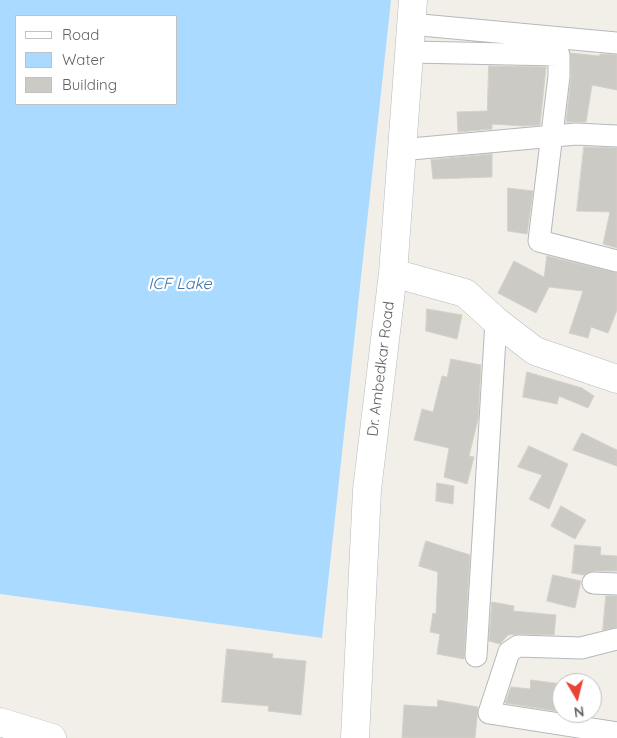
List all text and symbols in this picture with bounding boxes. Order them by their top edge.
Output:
legend [15,15,178,105]
text: Road [62,25,99,44]
text: Water [62,50,105,69]
text: Building [62,75,117,94]
water label: ICF Lake [148,274,212,294]
street label: Dr. Ambedkar Road [364,300,398,438]
north arrow [552,673,602,723]
text: N [573,702,585,721]

